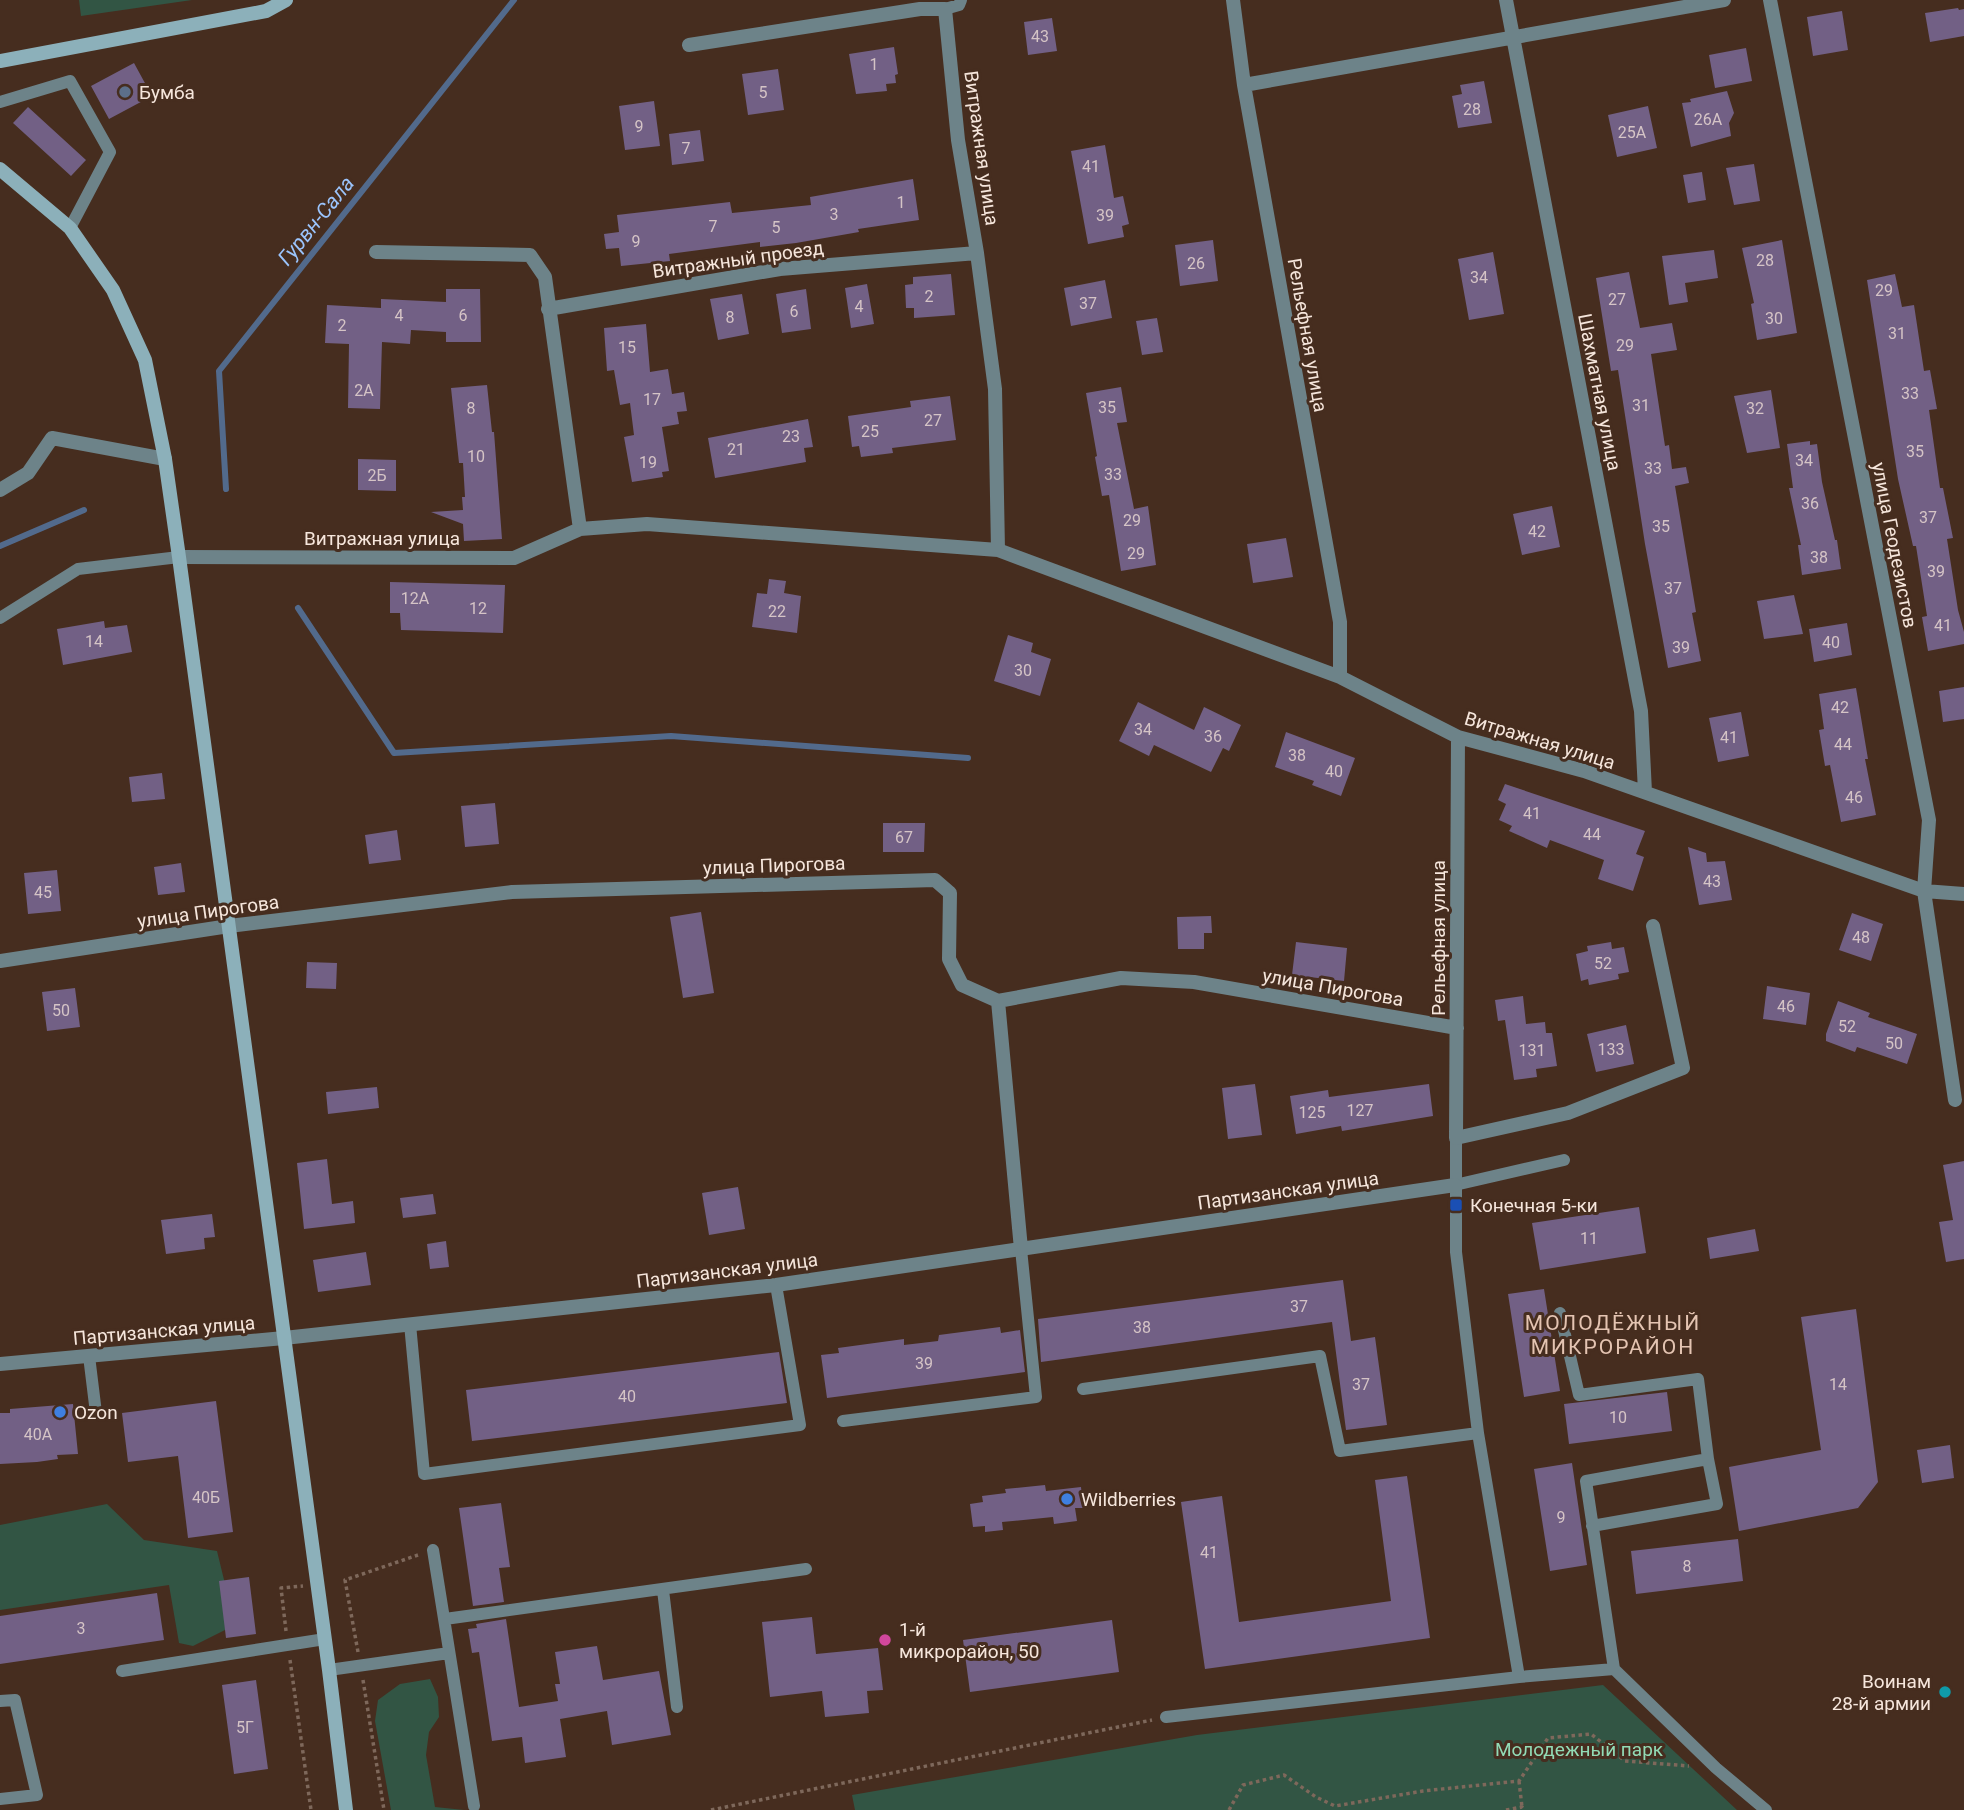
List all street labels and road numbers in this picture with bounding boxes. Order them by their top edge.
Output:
street label: Витражная улица [959,69,1004,227]
street label: Витражный проезд [651,236,825,283]
street label: Рельефная улица [1283,256,1332,414]
street label: Шахматная улица [1573,312,1626,473]
street label: улица Геодезистов [1867,460,1922,630]
street label: Витражная улица [304,527,460,550]
street label: Витражная улица [1462,707,1618,774]
street label: улица Пирогова [702,852,846,879]
street label: Рельефная улица [1427,860,1450,1016]
street label: улица Пирогова [136,890,280,933]
street label: улица Пирогова [1261,964,1405,1011]
street label: Партизанская улица [1196,1166,1380,1215]
street label: Партизанская улица [635,1248,819,1293]
street label: Партизанская улица [72,1311,256,1350]

